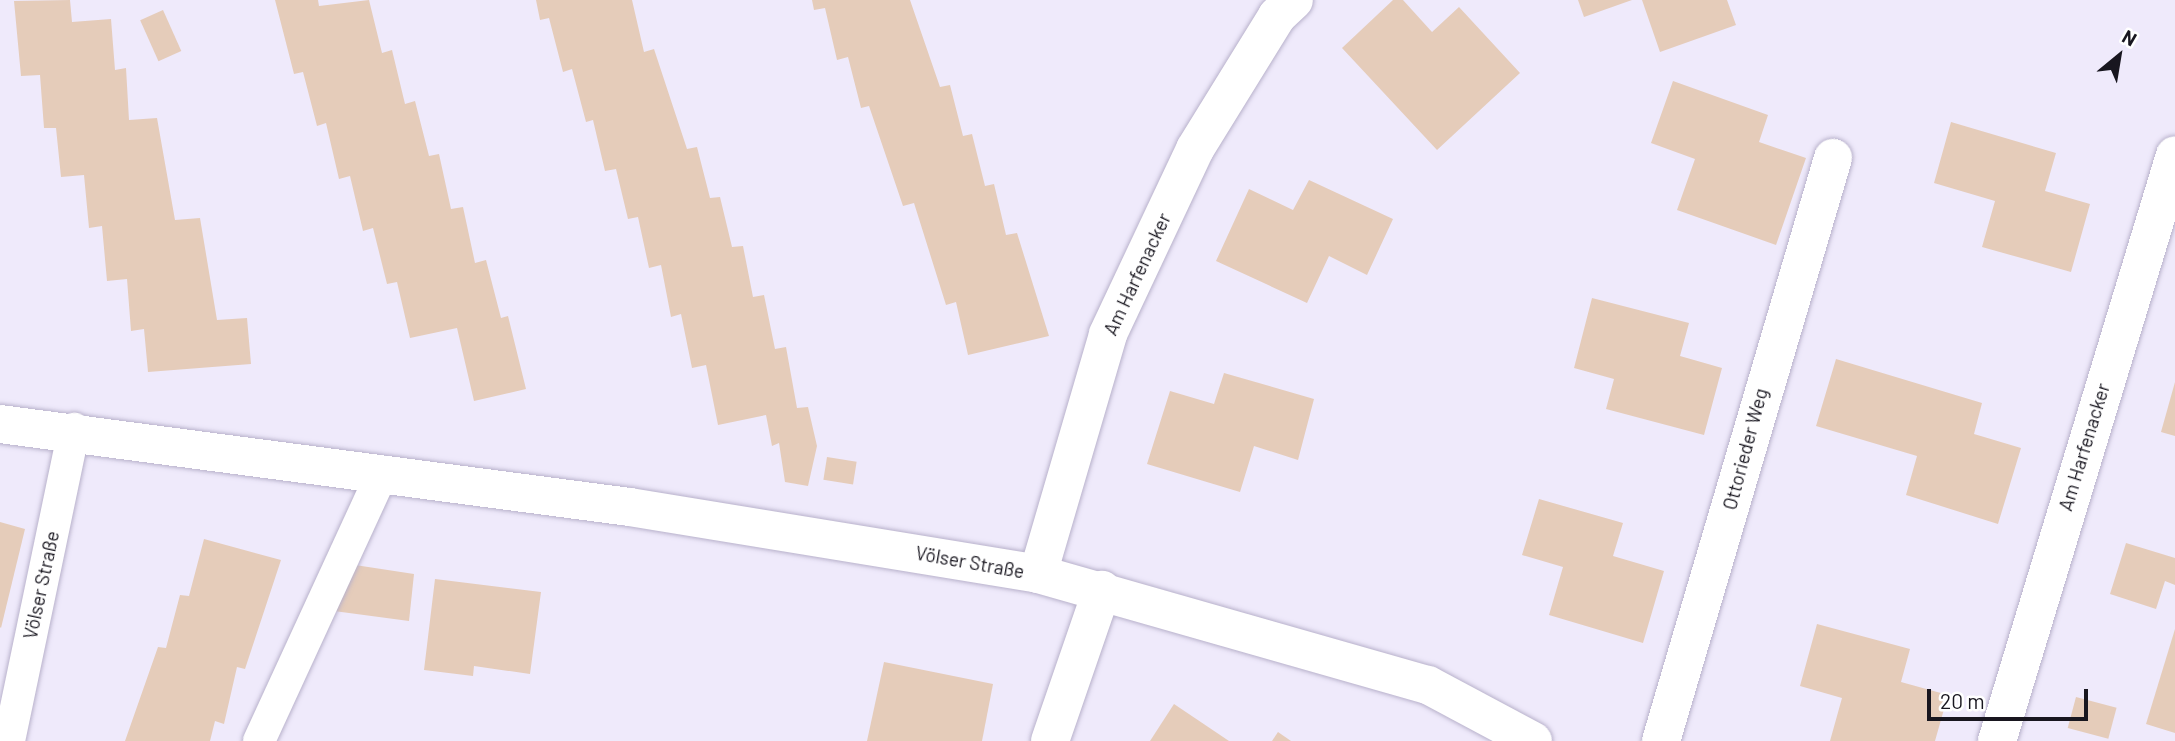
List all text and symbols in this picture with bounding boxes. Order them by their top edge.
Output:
north arrow [2084,21,2154,91]
text: N [2119,24,2141,50]
street label: Am Harfenacker [1099,209,1175,339]
street label: Am Harfenacker [2054,380,2114,514]
street label: Ottorieder Weg [1718,386,1772,512]
street label: Völser Straße [18,529,64,641]
street label: Völser Straße [914,541,1026,583]
scale bar [1930,674,2091,718]
text: 20 m [1940,688,1985,713]

